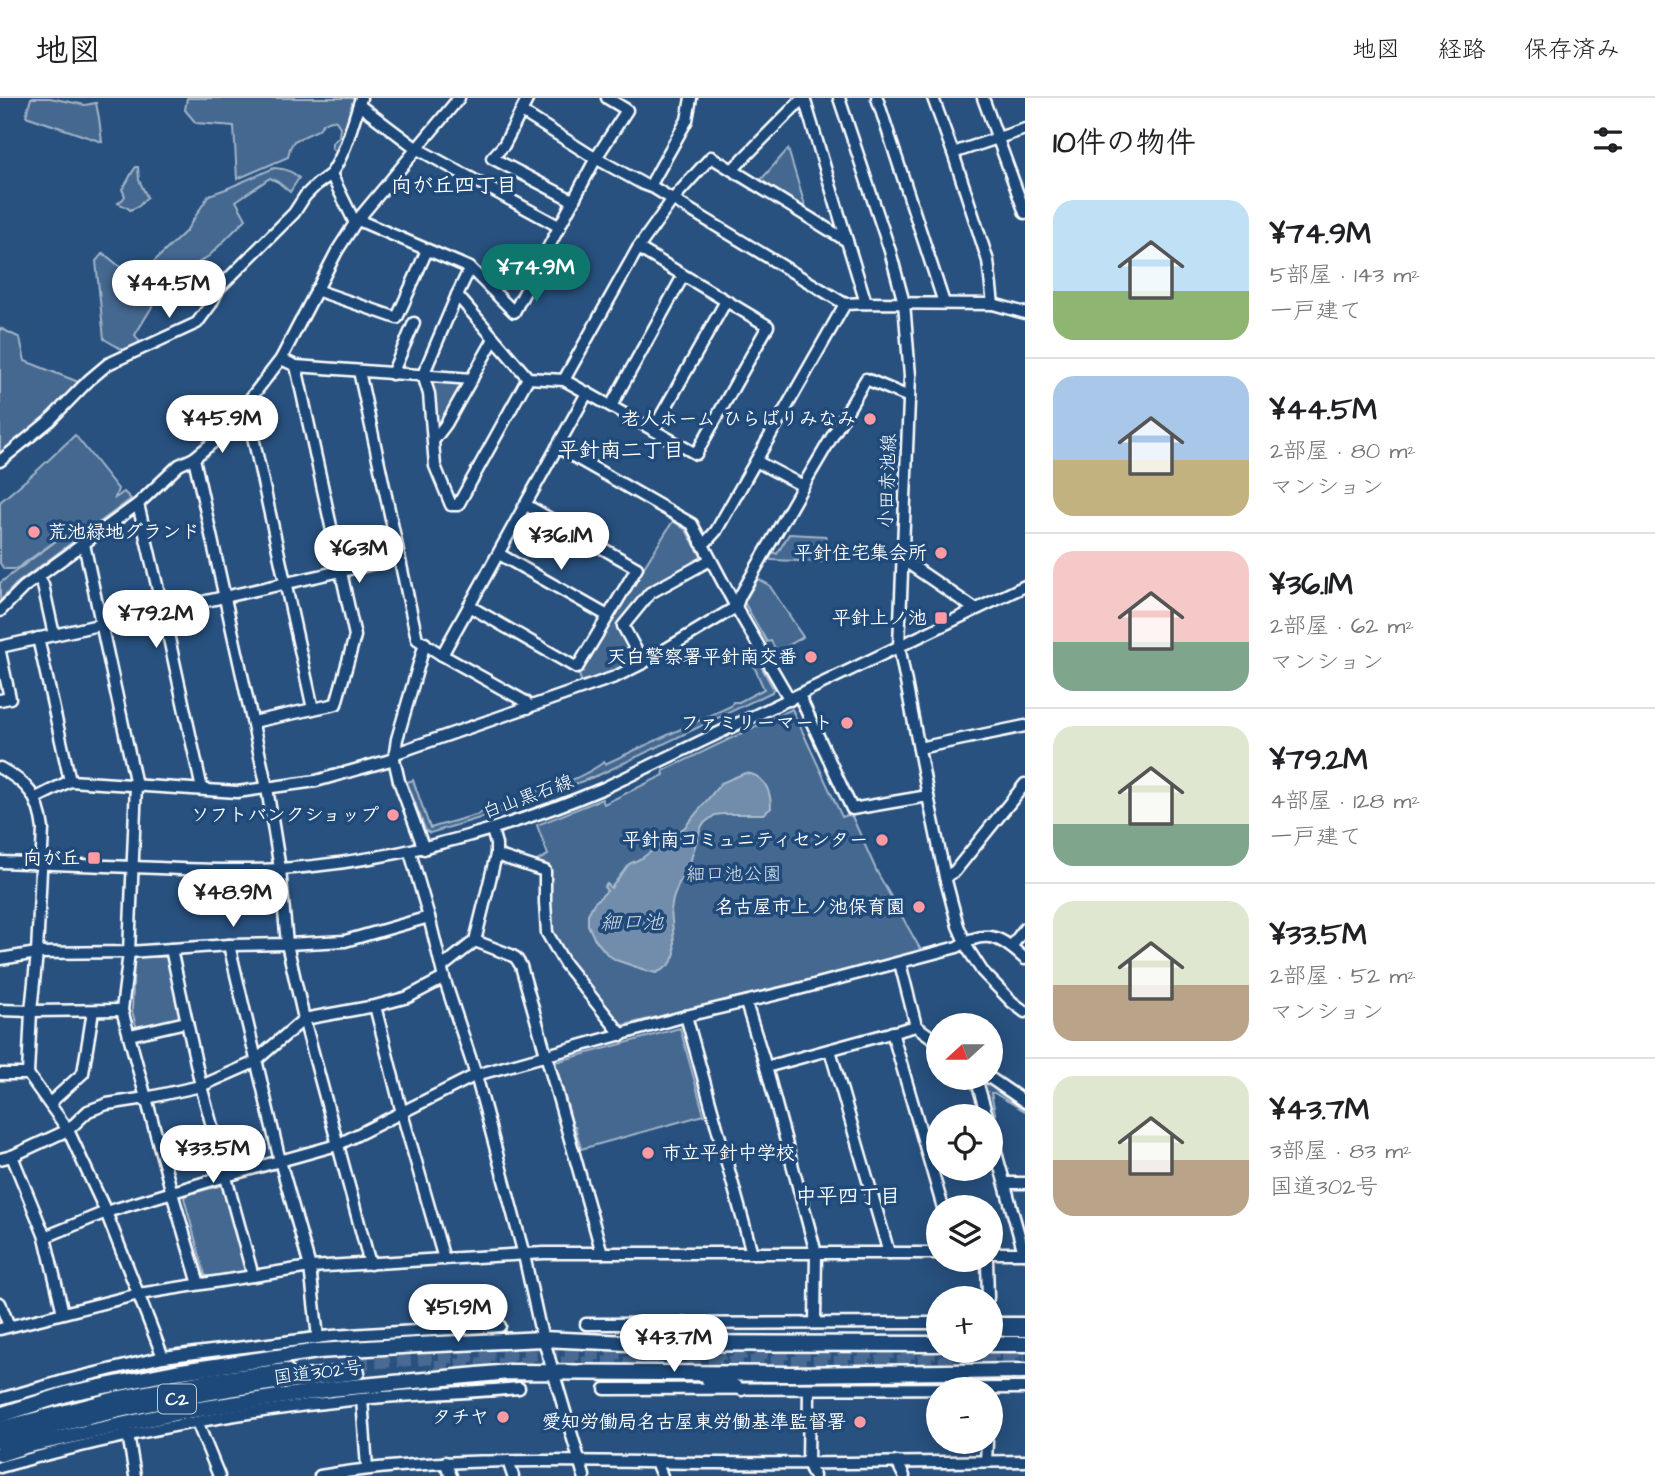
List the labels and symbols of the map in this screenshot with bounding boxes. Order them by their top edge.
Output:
district label: 向が丘四丁目 [391,171,517,200]
pin: ¥74.9M [479,244,593,304]
pin: ¥44.5M [112,260,226,320]
pin: ¥45.9M [165,396,279,455]
place label: 老人ホーム ひらばりみなみ [621,406,856,433]
marker: 老人ホーム ひらばりみなみ [862,411,878,427]
street label: 小田赤池線 [873,433,903,529]
district label: 平針南二丁目 [558,436,684,465]
pin: ¥36.1M [504,512,618,572]
place label: 荒池緑地グランド [48,519,200,546]
marker: 荒池緑地グランド [26,524,42,540]
pin: ¥63M [318,526,400,585]
place label: 平針住宅集会所 [794,540,927,567]
marker: 平針住宅集会所 [933,545,949,561]
pin: ¥79.2M [99,590,213,650]
place label: 平針上ノ池 [832,605,927,632]
marker: 平針上ノ池 [933,610,949,626]
place label: 天白警察署平針南交番 [607,644,797,671]
marker: 天白警察署平針南交番 [803,649,819,665]
place label: ファミリーマート [680,710,833,737]
marker: ファミリーマート [839,715,855,731]
street label: 白山黒石線 [479,768,577,826]
place label: ソフトバンクショップ [191,802,379,829]
marker: ソフトバンクショップ [385,807,401,823]
place label: 平針南コミュニティセンター [622,827,868,854]
marker: 平針南コミュニティセンター [874,832,890,848]
place label: 向が丘 [23,845,80,872]
marker: 向が丘 [86,850,102,866]
park label: 細口池公園 [686,861,782,888]
pin: ¥48.9M [176,870,290,929]
place label: 名古屋市上ノ池保育園 [715,894,905,921]
marker: 名古屋市上ノ池保育園 [911,899,927,915]
water label: 細口池 [601,908,664,937]
north arrow [926,1013,1003,1090]
pin: ¥33.5M [156,1126,270,1185]
place label: 市立平針中学校 [662,1140,795,1167]
marker: 市立平針中学校 [640,1145,656,1161]
district label: 中平四丁目 [796,1182,901,1211]
pin: ¥51.9M [401,1284,515,1344]
pin: ¥43.7M [617,1314,731,1374]
street label: 国道302号 [272,1354,364,1392]
road number: C2 [158,1384,196,1414]
place label: タチヤ [432,1404,489,1431]
marker: タチヤ [495,1409,511,1425]
place label: 愛知労働局名古屋東労働基準監督署 [542,1409,846,1436]
marker: 愛知労働局名古屋東労働基準監督署 [852,1414,868,1430]

